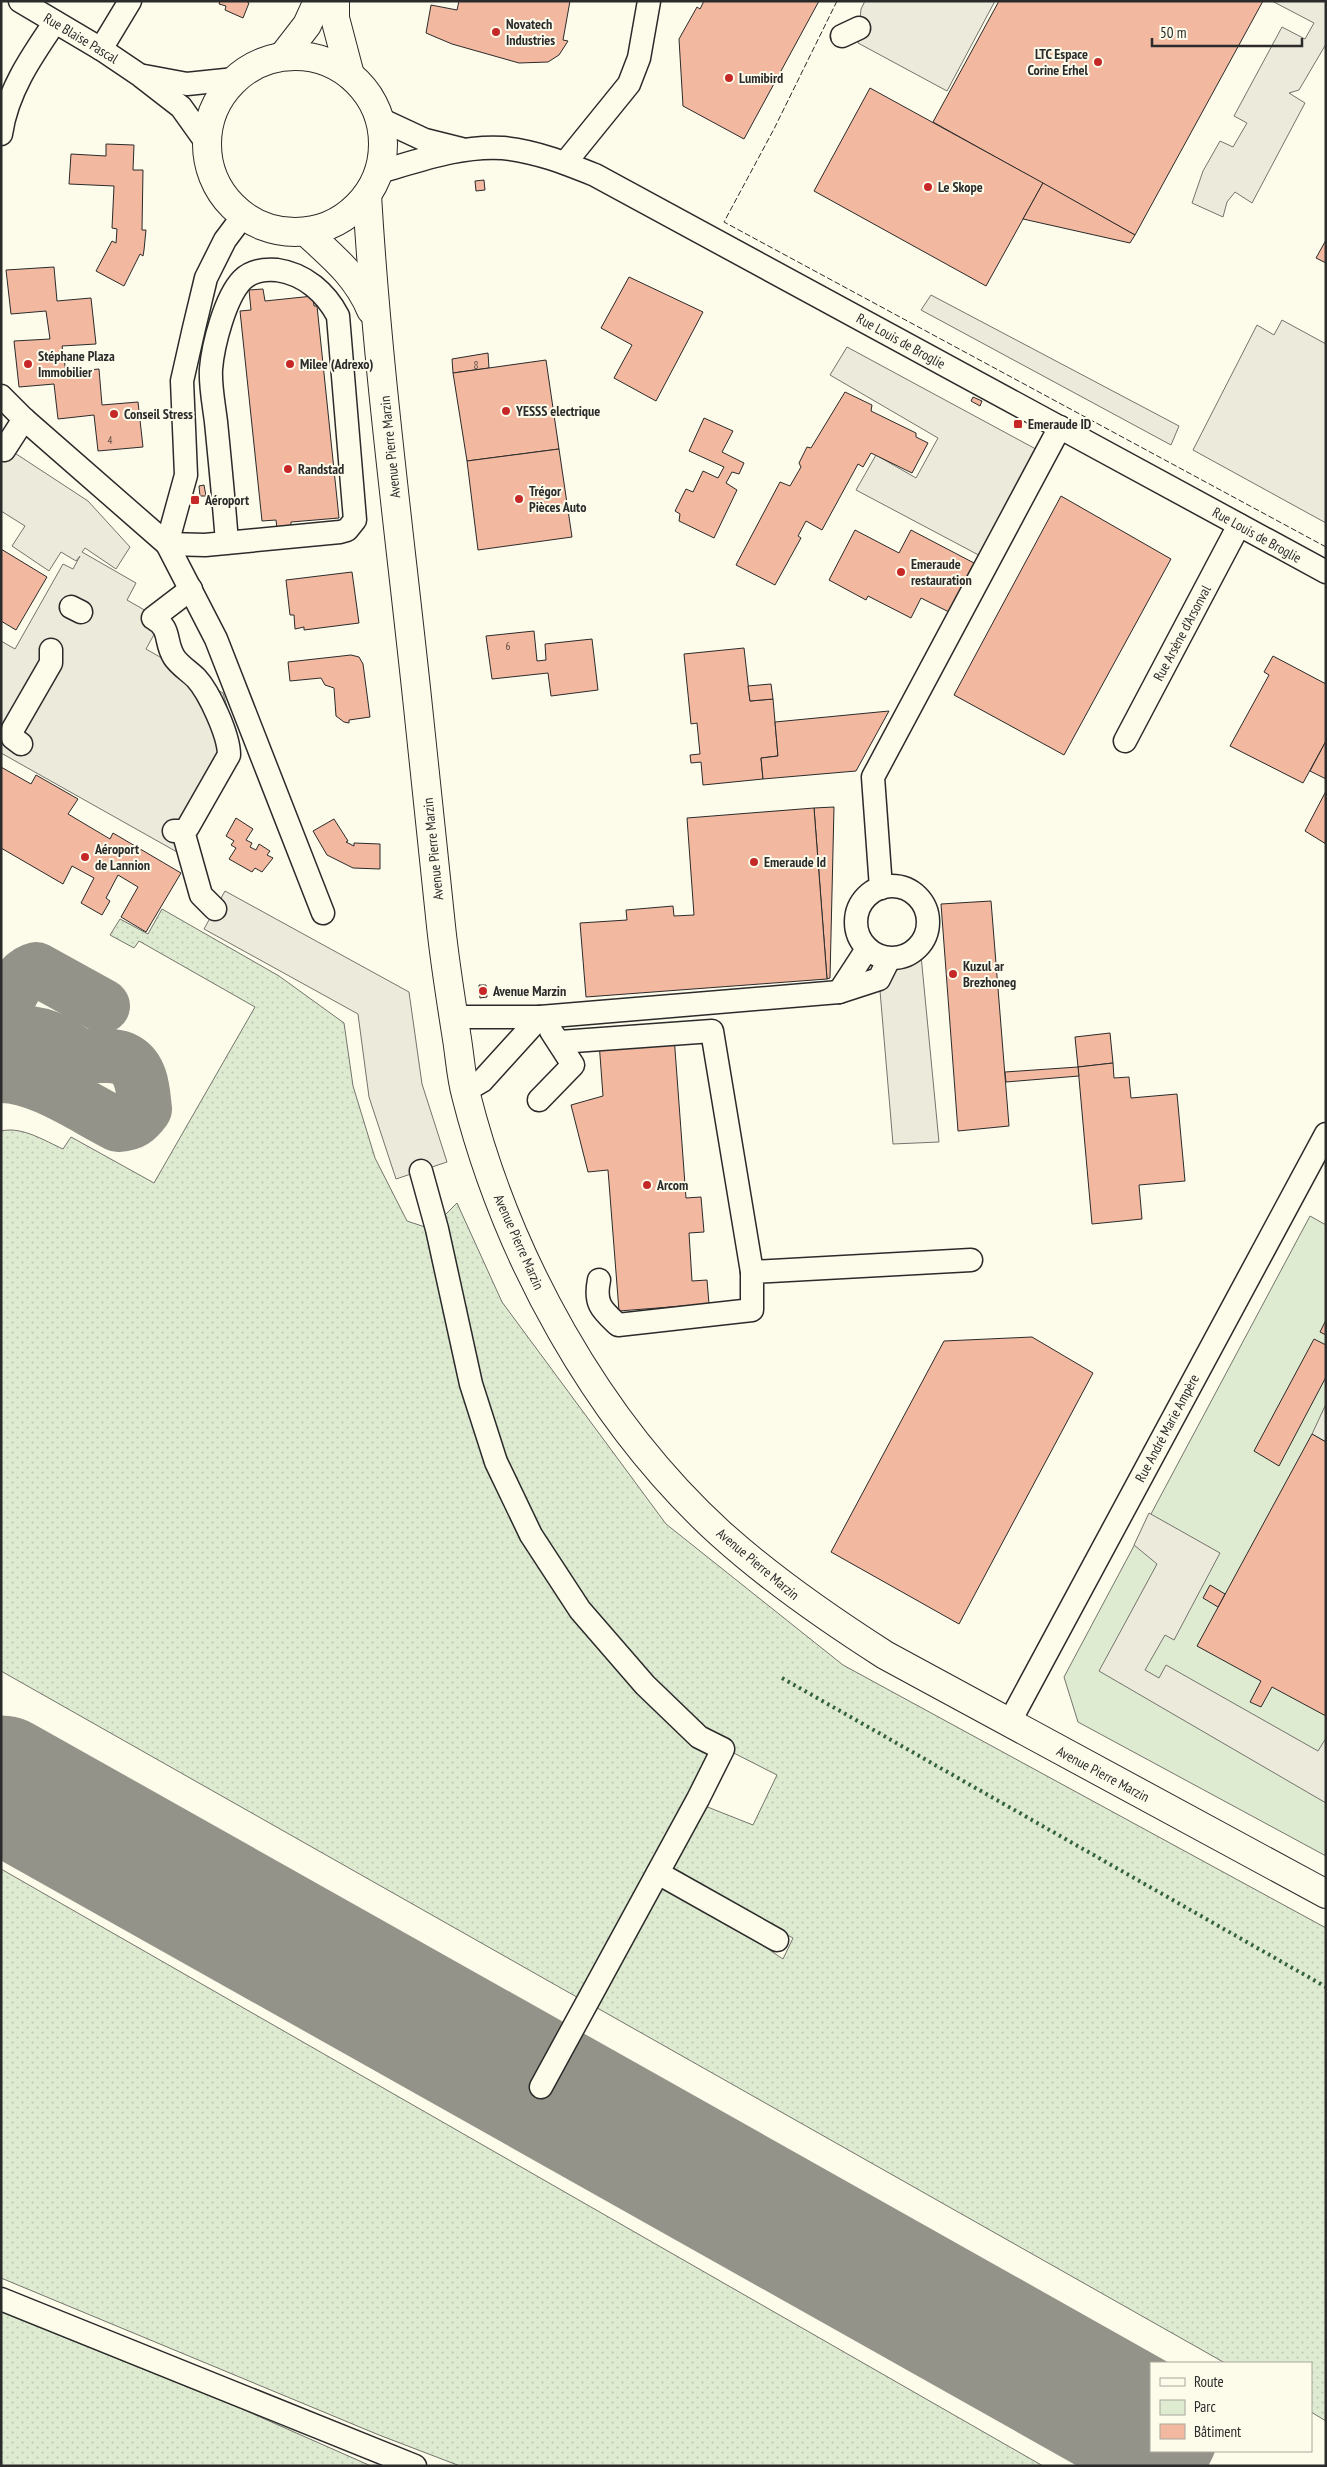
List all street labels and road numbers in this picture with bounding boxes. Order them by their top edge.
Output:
street label: Rue Blaise Pascal [41,9,122,68]
street label: Rue Louis de Broglie [853,309,949,373]
street label: Avenue Pierre Marzin [376,395,404,499]
street label: Rue Louis de Broglie [1209,503,1305,567]
street label: Rue Arsène d'Arsonval [1149,581,1215,684]
street label: Avenue Pierre Marzin [419,797,447,901]
street label: Avenue Pierre Marzin [490,1192,548,1292]
street label: Rue André Marie Ampère [1131,1371,1203,1485]
street label: Avenue Pierre Marzin [713,1524,803,1604]
street label: Avenue Pierre Marzin [1054,1742,1152,1806]

